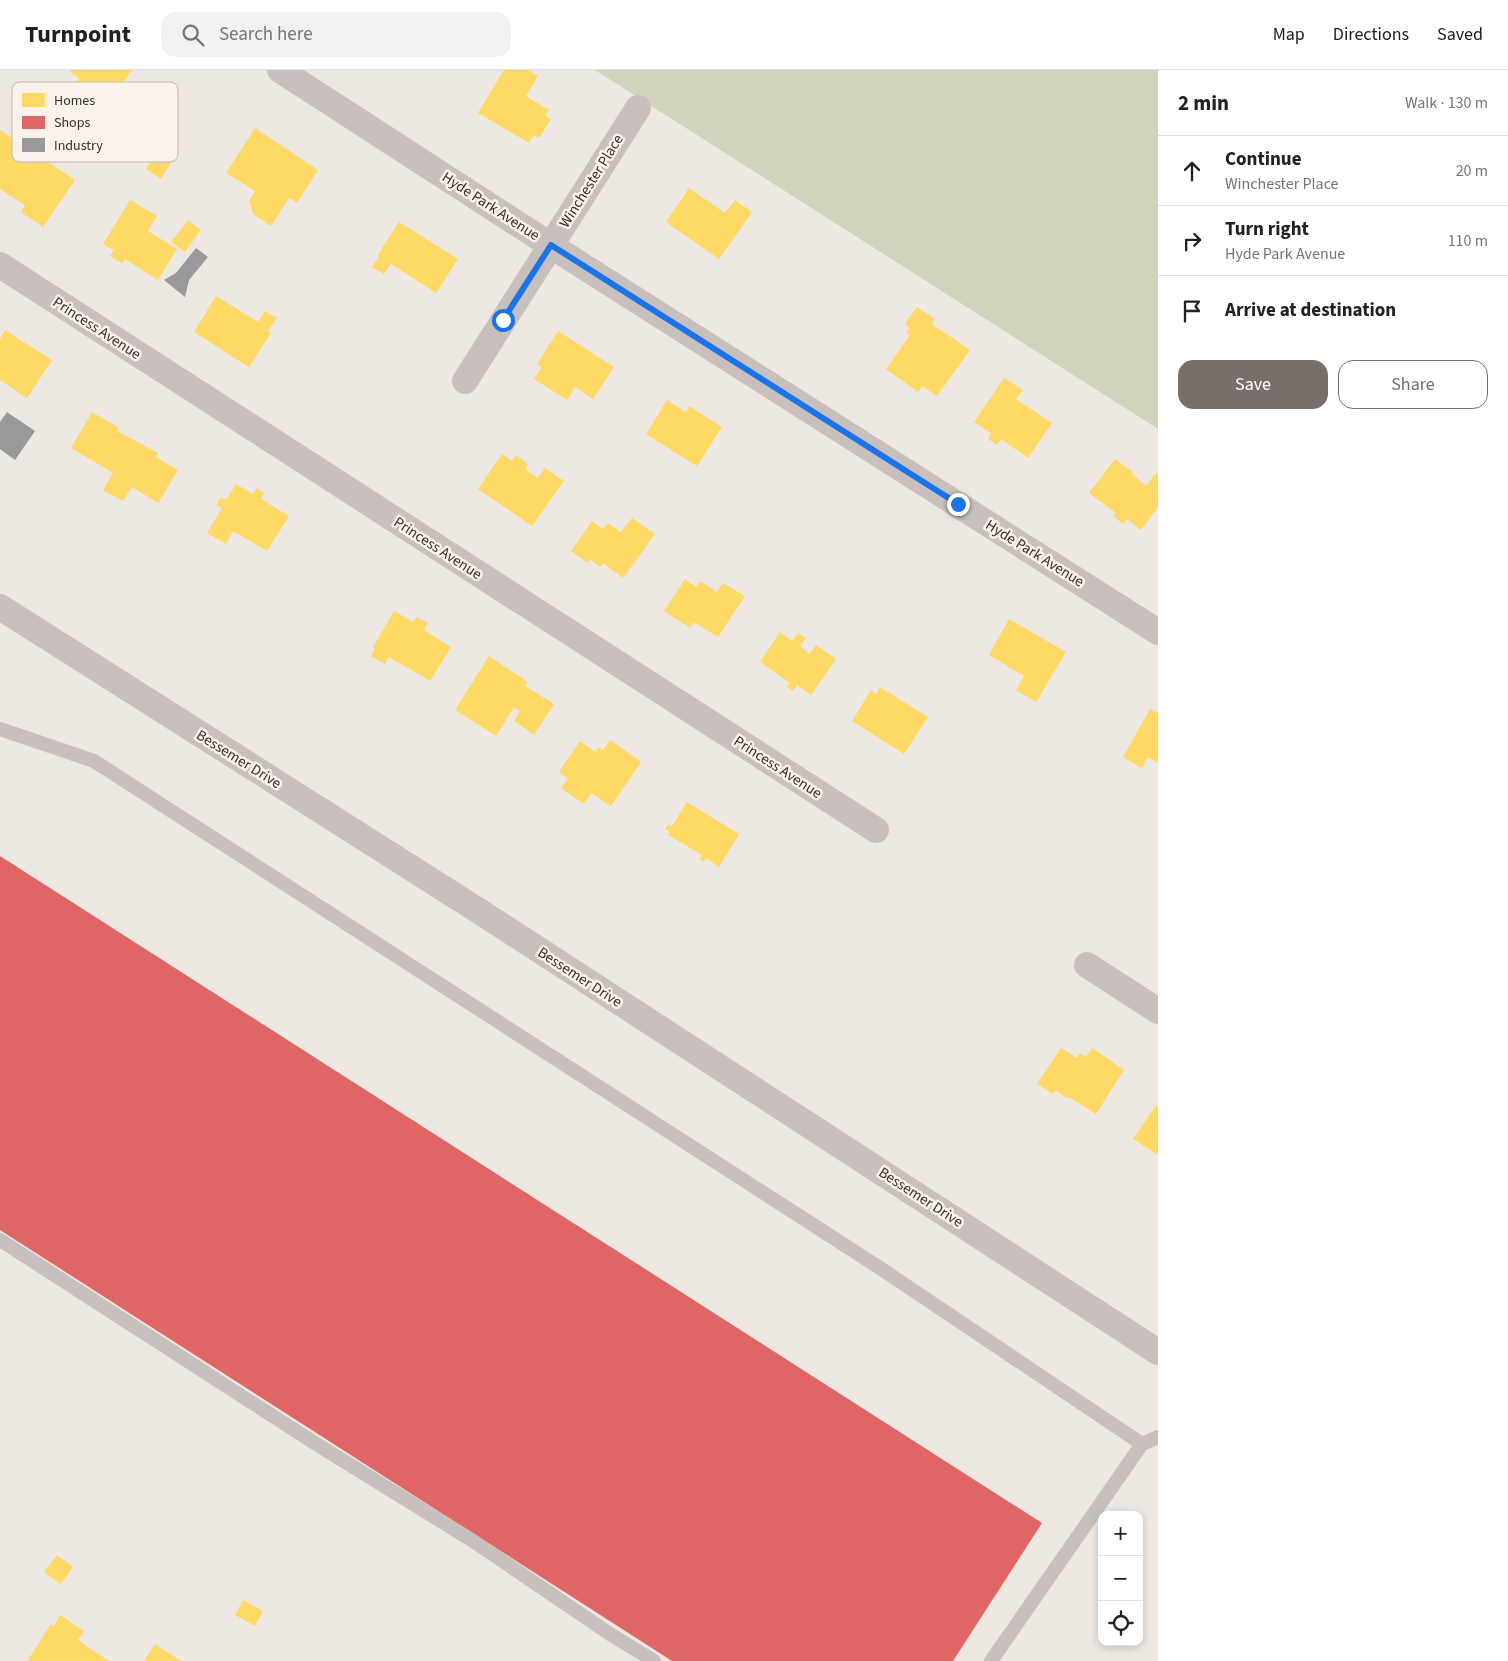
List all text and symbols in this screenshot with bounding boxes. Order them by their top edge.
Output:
search box [161,12,511,57]
text: Turnpoint [25,17,131,52]
icon: search [179,21,207,49]
text: Search here [219,21,313,48]
text: Map [1273,22,1305,47]
text: Directions [1333,22,1409,47]
text: Saved [1437,22,1483,47]
legend [12,82,178,162]
text: 2 min [1178,88,1229,118]
text: Homes [54,91,95,111]
text: Walk · 130 m [1405,92,1488,114]
text: Shops [54,113,90,133]
street label: Winchester Place [554,131,629,232]
text: Industry [54,136,103,156]
text: Continue [1225,146,1302,173]
icon: ahead [1178,157,1206,185]
text: 20 m [1456,160,1488,182]
street label: Hyde Park Avenue [438,167,544,246]
text: Winchester Place [1225,173,1339,195]
text: Turn right [1225,216,1309,243]
icon: right [1178,227,1206,255]
text: 110 m [1448,230,1488,252]
text: Hyde Park Avenue [1225,243,1345,265]
street label: Princess Avenue [49,292,145,365]
icon: arrive [1178,297,1206,325]
text: Arrive at destination [1225,297,1396,324]
route start [492,309,515,332]
button: Save [1178,360,1328,409]
button: Share [1338,360,1488,409]
route end [947,493,970,516]
street label: Princess Avenue [390,512,486,585]
street label: Hyde Park Avenue [981,515,1088,592]
street label: Bessemer Drive [192,725,285,794]
street label: Princess Avenue [730,731,826,804]
street label: Bessemer Drive [533,942,626,1013]
street label: Bessemer Drive [874,1162,967,1233]
map controls [1098,1511,1143,1646]
button: + [1098,1511,1143,1556]
button: − [1098,1556,1143,1601]
button: locate [1098,1601,1143,1646]

